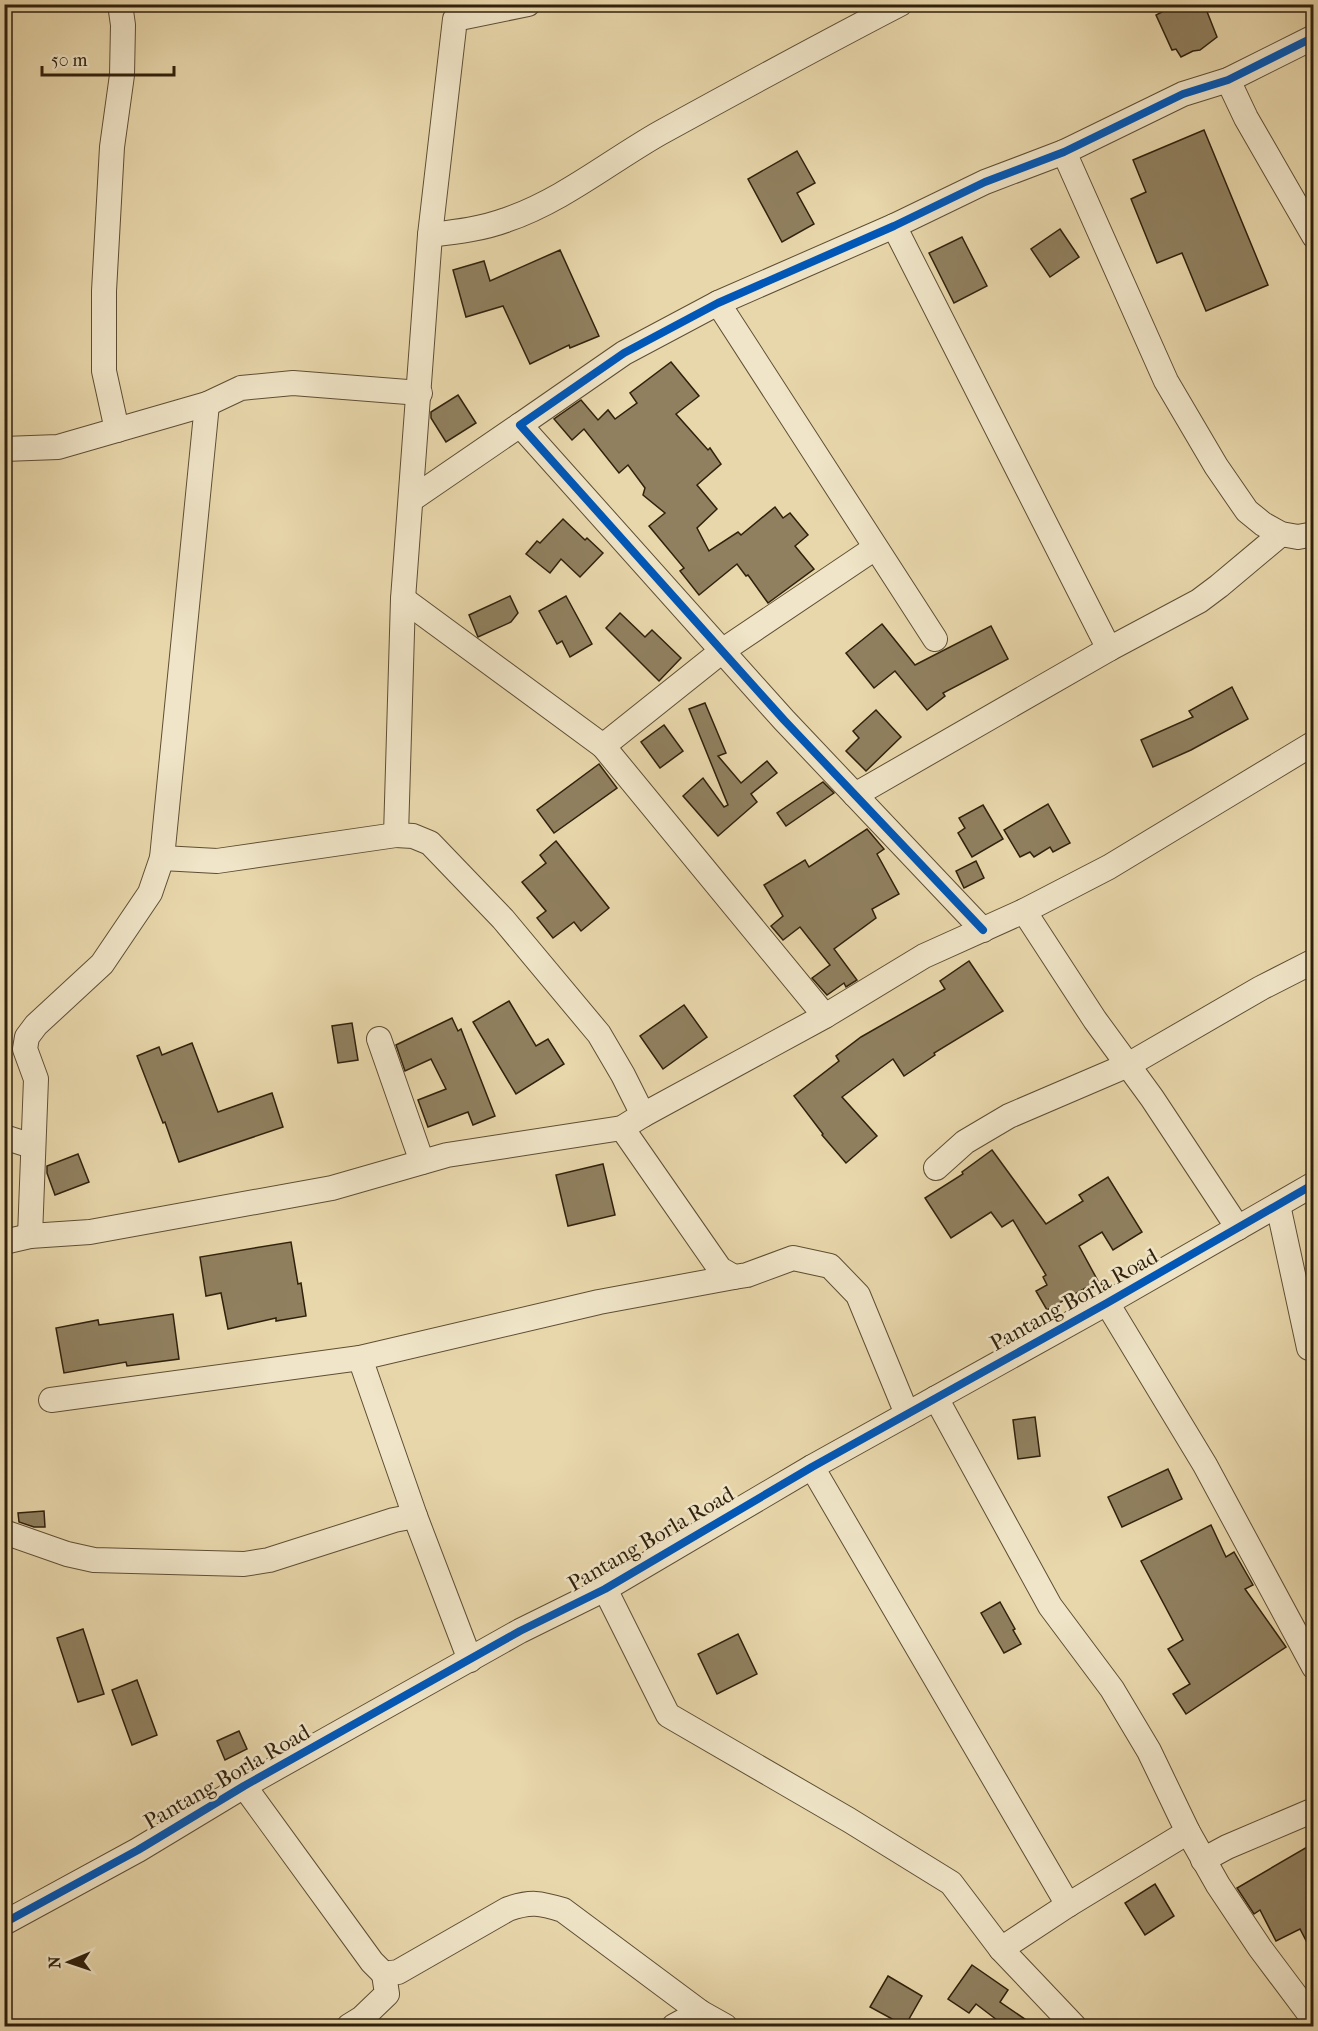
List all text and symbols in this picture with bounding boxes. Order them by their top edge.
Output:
scale bar [42,39,174,77]
text: 50 m [51,50,88,71]
street label: Pantang Borla Road [986,1243,1163,1357]
street label: Pantang Borla Road [563,1480,740,1597]
street label: Pantang Borla Road [139,1718,316,1835]
north arrow [39,1932,99,1992]
text: N [45,1955,64,1969]

